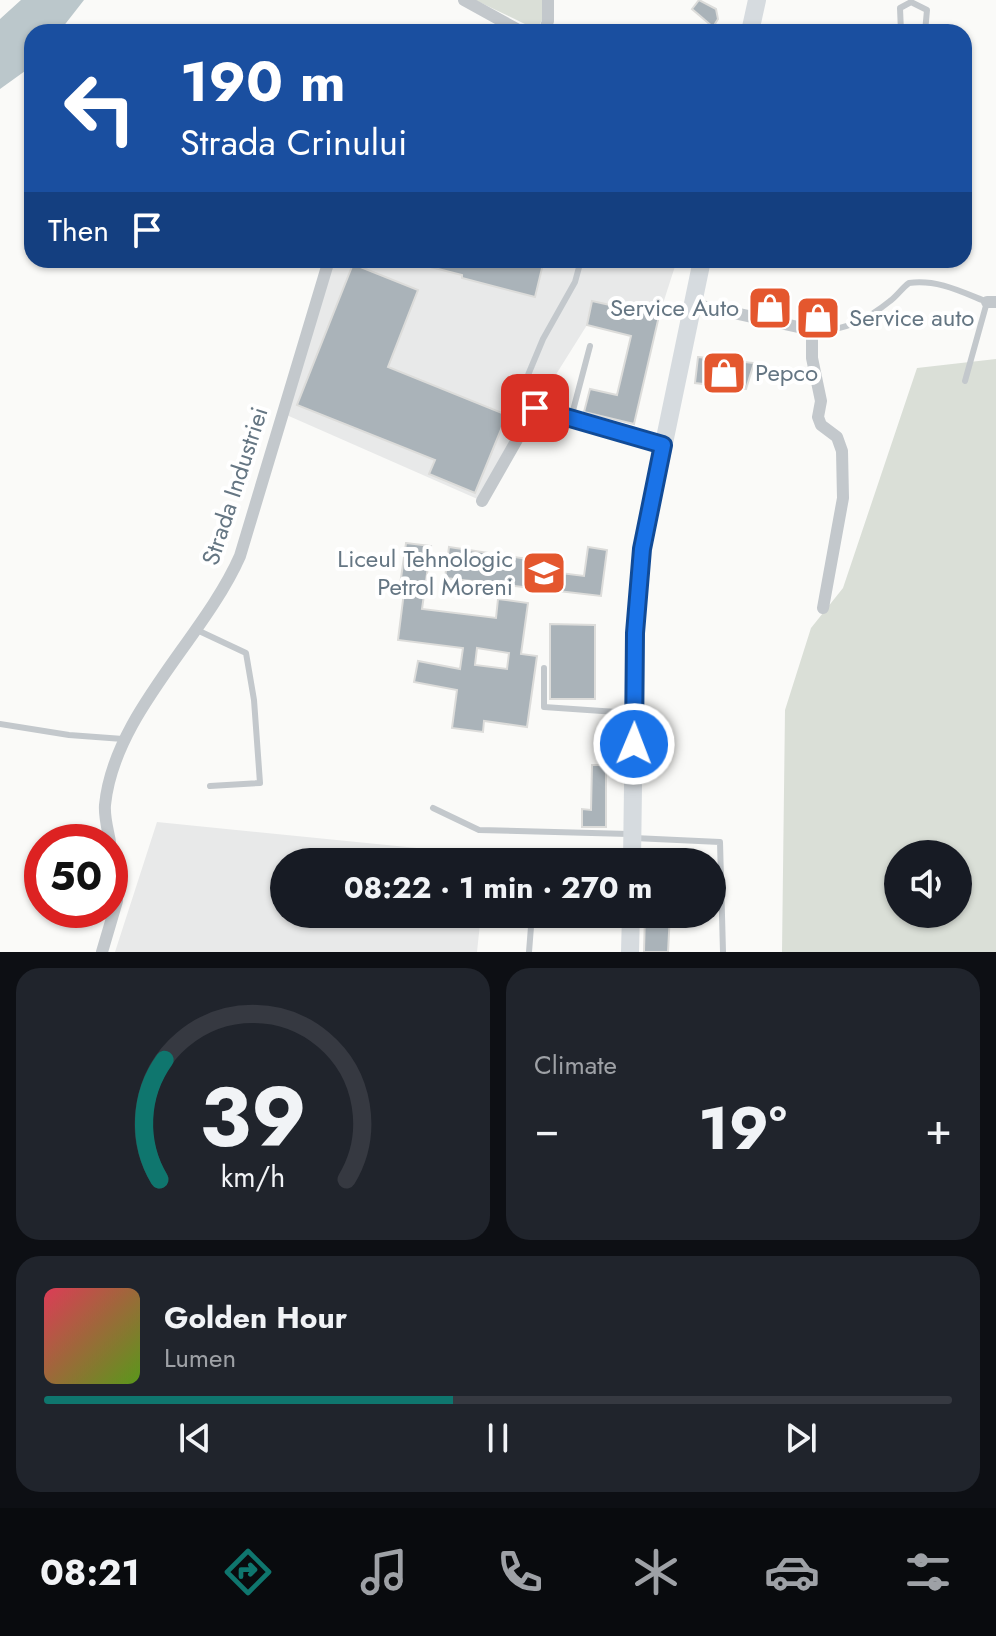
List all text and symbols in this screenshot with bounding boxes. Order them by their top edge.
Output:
text: 190 m [180,41,346,122]
icon: left [48,56,152,160]
text: Strada Crinului [180,116,407,168]
icon: arrive [125,208,169,252]
text: Then [48,209,109,252]
shop icon: Service Auto [746,284,794,332]
place label: Service Auto [610,290,739,325]
shop icon: Service auto [794,294,842,342]
place label: Service auto [849,300,974,335]
shop icon: Pepco [700,349,748,397]
place label: Pepco [755,355,818,390]
pin [501,374,569,442]
icon: arrive [513,386,557,430]
street label: Strada Industriei [192,402,277,569]
place label: Liceul Tehnologic Petrol Moreni [337,541,513,604]
school or university icon: Liceul Tehnologic Petrol Moreni [520,549,568,597]
position arrow [592,702,676,786]
speed limit sign: 50 [24,824,128,928]
map controls [884,840,972,928]
button: sound [884,840,972,928]
text: 08:22 · 1 min · 270 m [344,866,652,909]
text: Climate [534,1046,617,1084]
text: 39 [199,1057,307,1177]
text: 19° [698,1085,787,1172]
text: − [534,1097,560,1161]
text: + [925,1097,952,1161]
text: km/h [221,1156,285,1198]
text: Golden Hour [164,1296,347,1339]
text: Lumen [164,1339,236,1377]
icon: previous [173,1416,217,1460]
icon: pause [476,1416,520,1460]
icon: next [779,1416,823,1460]
icon: directions [220,1544,276,1600]
icon: music [356,1544,412,1600]
icon: phone [492,1544,548,1600]
icon: climate [628,1544,684,1600]
icon: car [764,1544,820,1600]
icon: filters [900,1544,956,1600]
text: 08:21 [40,1546,140,1598]

